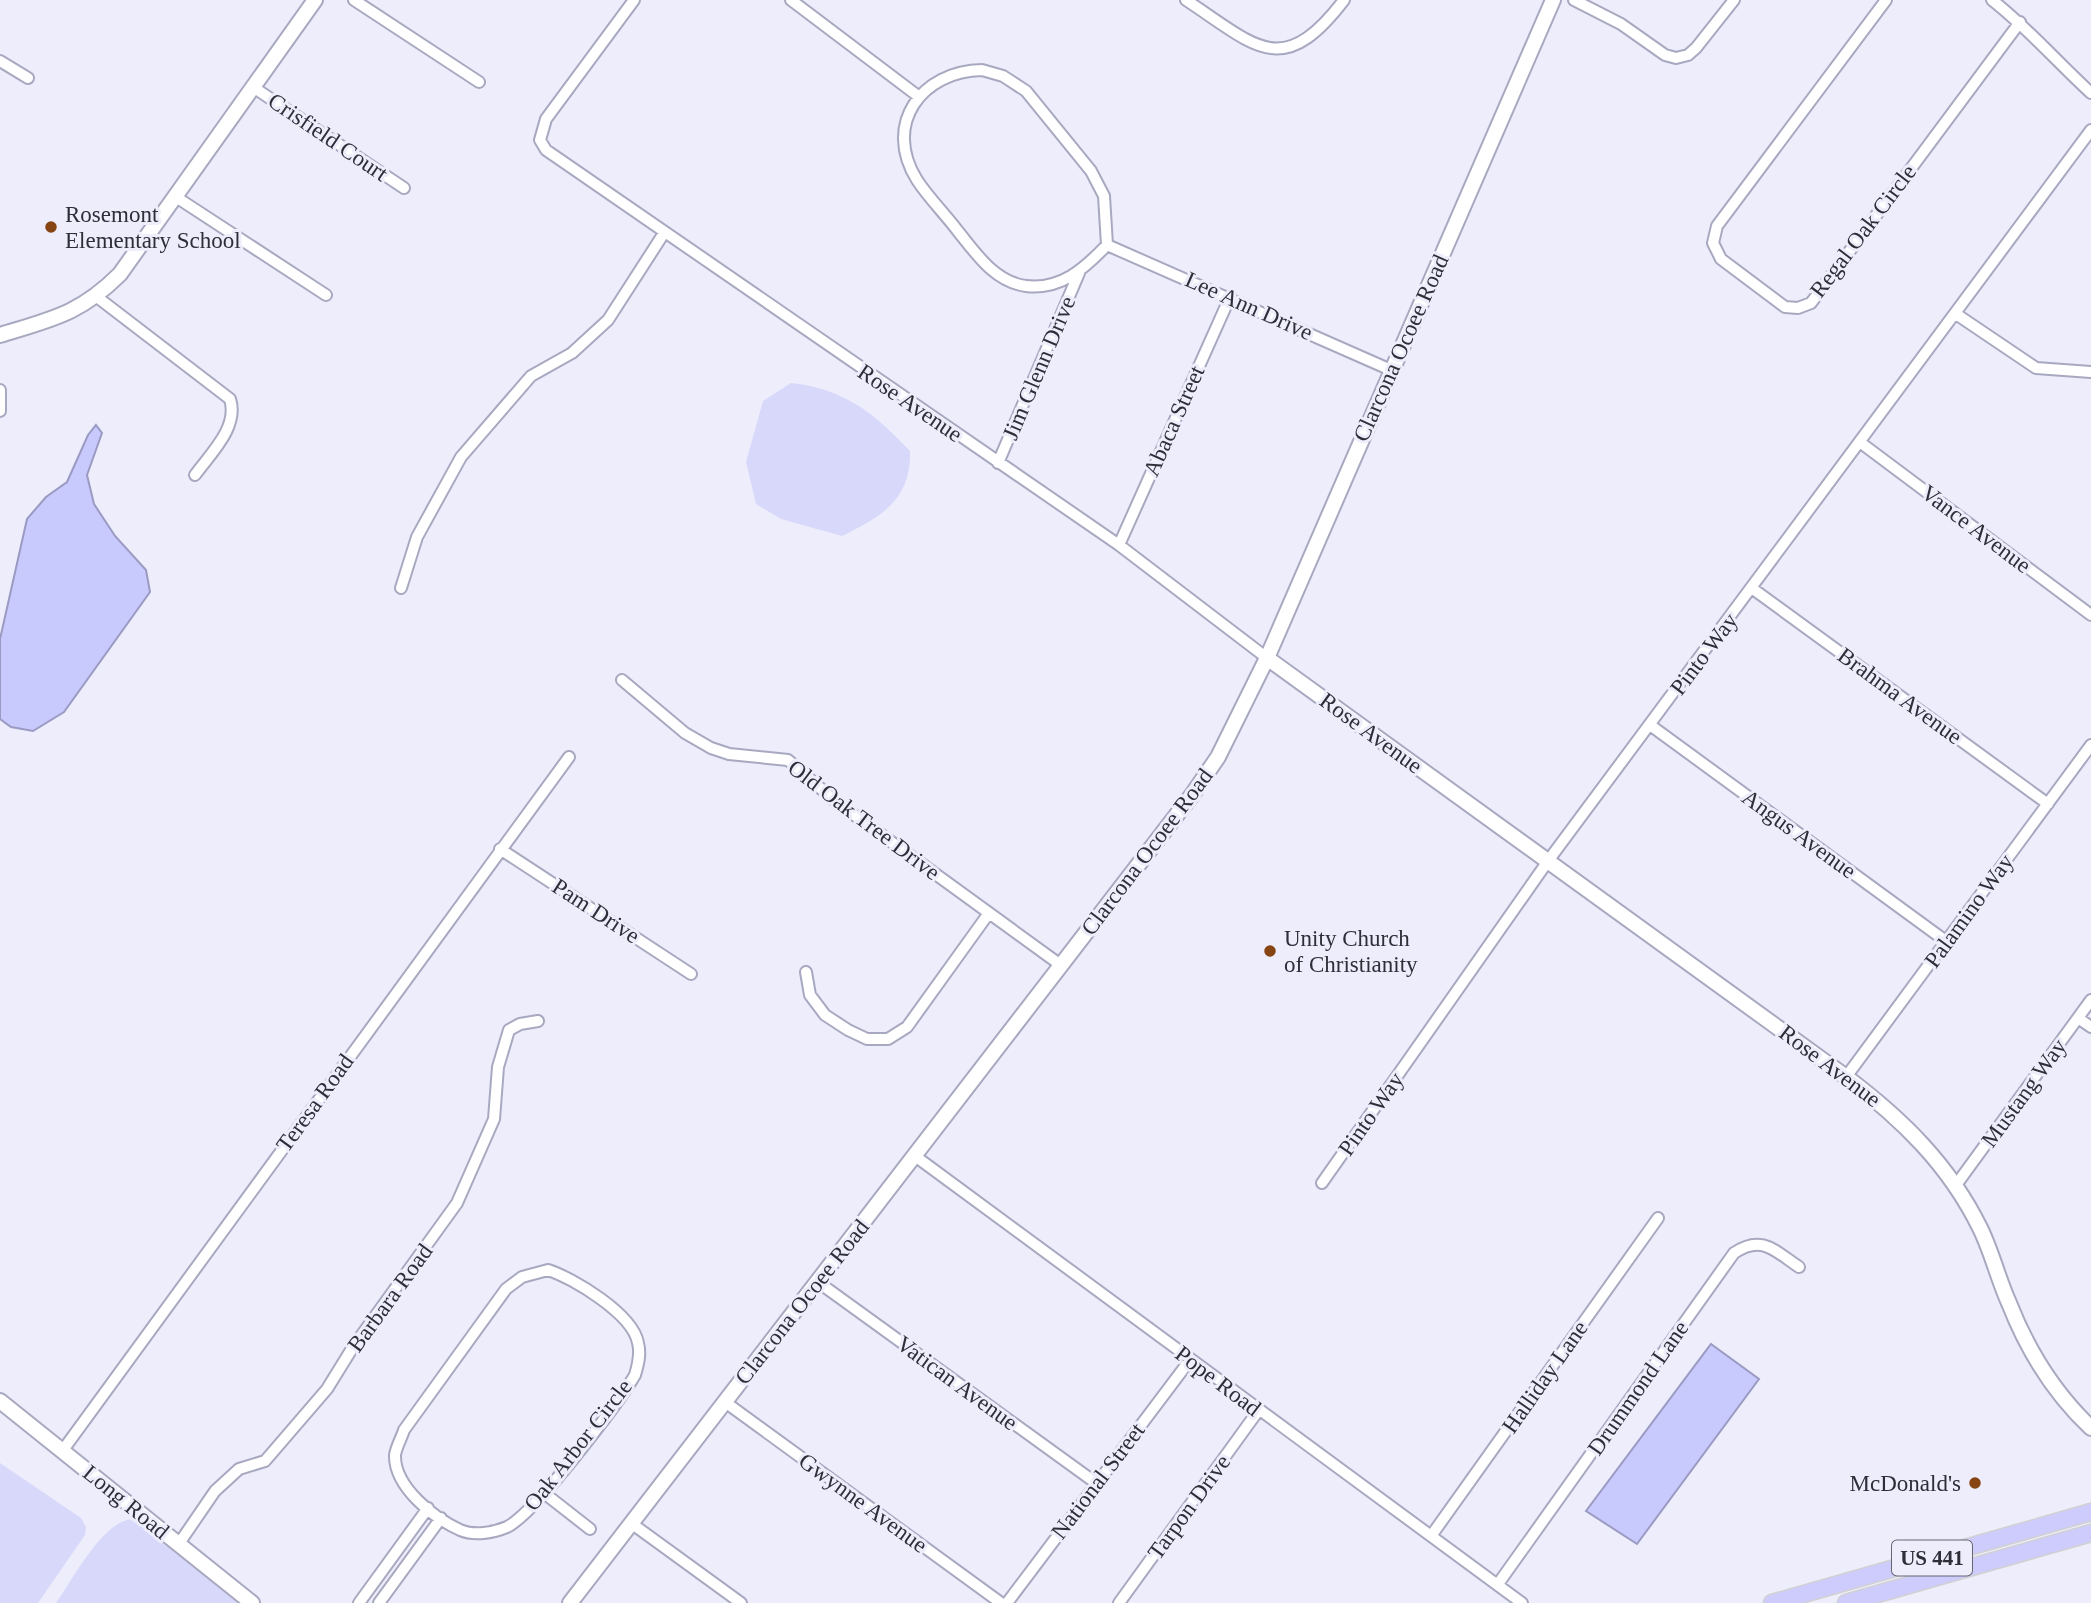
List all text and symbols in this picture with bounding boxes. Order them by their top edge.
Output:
street label: Crisfield Court [264,88,393,186]
street label: Regal Oak Circle [1805,160,1921,302]
place label: Rosemont Elementary School [65,202,241,253]
marker: Rosemont Elementary School [43,219,59,235]
street label: Clarcona Ocoee Road [1349,250,1454,445]
street label: Lee Ann Drive [1181,267,1317,345]
street label: Jim Glenn Drive [998,293,1080,443]
street label: Rose Avenue [853,359,967,447]
street label: Abaca Street [1139,361,1210,480]
street label: Vance Avenue [1916,480,2036,578]
street label: Pinto Way [1665,608,1743,700]
street label: Brahma Avenue [1833,643,1967,749]
street label: Rose Avenue [1315,688,1427,778]
street label: Old Oak Tree Drive [783,755,945,885]
street label: Clarcona Ocoee Road [1076,764,1218,940]
street label: Angus Avenue [1737,784,1861,884]
street label: Palamino Way [1920,849,2019,972]
street label: Pam Drive [548,874,644,948]
place label: Unity Church of Christianity [1284,926,1418,977]
marker: Unity Church of Christianity [1262,943,1278,959]
street label: Rose Avenue [1774,1020,1886,1112]
street label: Mustang Way [1976,1034,2072,1152]
street label: Teresa Road [271,1049,359,1156]
street label: Pinto Way [1333,1067,1409,1160]
street label: Clarcona Ocoee Road [730,1214,874,1389]
street label: Barbara Road [343,1239,438,1357]
street label: Halliday Lane [1497,1316,1593,1438]
street label: Drummond Lane [1583,1316,1693,1460]
street label: Vatican Avenue [892,1331,1022,1435]
street label: Pope Road [1170,1341,1266,1421]
street label: Oak Arbor Circle [519,1374,637,1516]
street label: National Street [1046,1418,1150,1544]
street label: Gwynne Avenue [794,1448,932,1558]
street label: Tarpon Drive [1143,1450,1235,1564]
street label: Long Road [78,1460,174,1544]
place label: McDonald's [1850,1471,1961,1496]
marker: McDonald's [1967,1475,1983,1491]
road number: US 441 [1892,1540,1972,1576]

